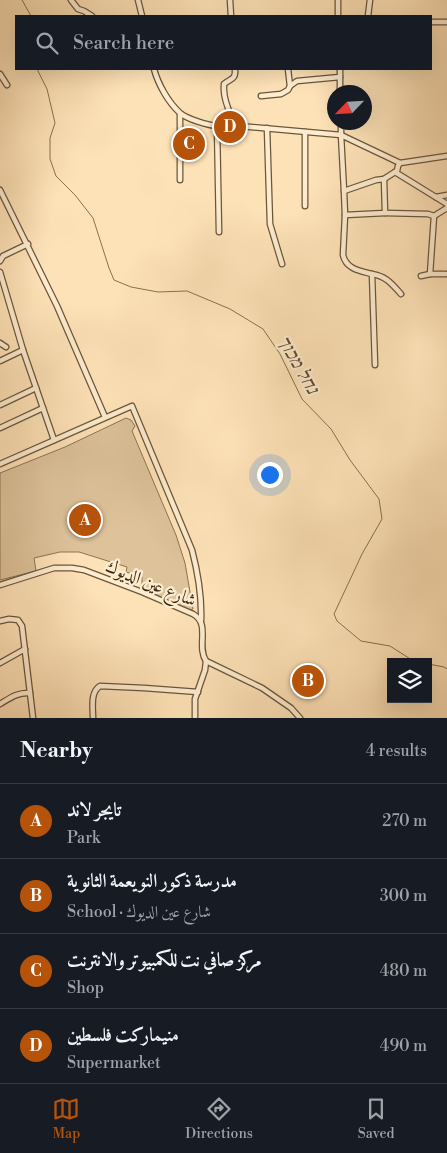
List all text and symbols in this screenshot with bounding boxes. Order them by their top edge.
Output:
search box [15,15,432,70]
icon: search [33,29,61,57]
text: Search here [73,31,174,55]
north arrow [327,85,372,130]
pin: D [214,108,246,146]
pin: C [173,125,205,163]
water label: נחל מכוך [272,331,325,399]
your location [257,462,283,488]
pin: A [69,501,101,539]
street label: شارع عين الديوك [101,555,200,615]
map controls [387,658,432,703]
button: layers [387,658,432,703]
pin: B [292,662,324,700]
text: Nearby [20,738,93,764]
text: 4 results [366,741,427,761]
text: تايجر لاند [67,798,121,822]
text: A [30,811,42,831]
text: 270 m [382,811,427,831]
text: Park [67,828,100,848]
text: مدرسة ذكور النويعمة الثانوية [67,869,237,893]
text: B [30,886,42,906]
text: 300 m [380,886,427,906]
text: School · شارع عين الديوك [67,902,211,922]
text: مركز صافي نت للكمبيوتر والانترنت [67,948,262,972]
text: C [30,961,42,981]
text: 480 m [380,961,427,981]
text: Shop [67,978,104,998]
text: منيماركت فلسطين [67,1023,179,1047]
text: D [30,1036,42,1056]
text: 490 m [380,1036,427,1056]
text: Supermarket [67,1053,161,1073]
tab: Map [52,1095,80,1143]
tab: Directions [185,1095,253,1143]
tab: Saved [358,1095,395,1143]

